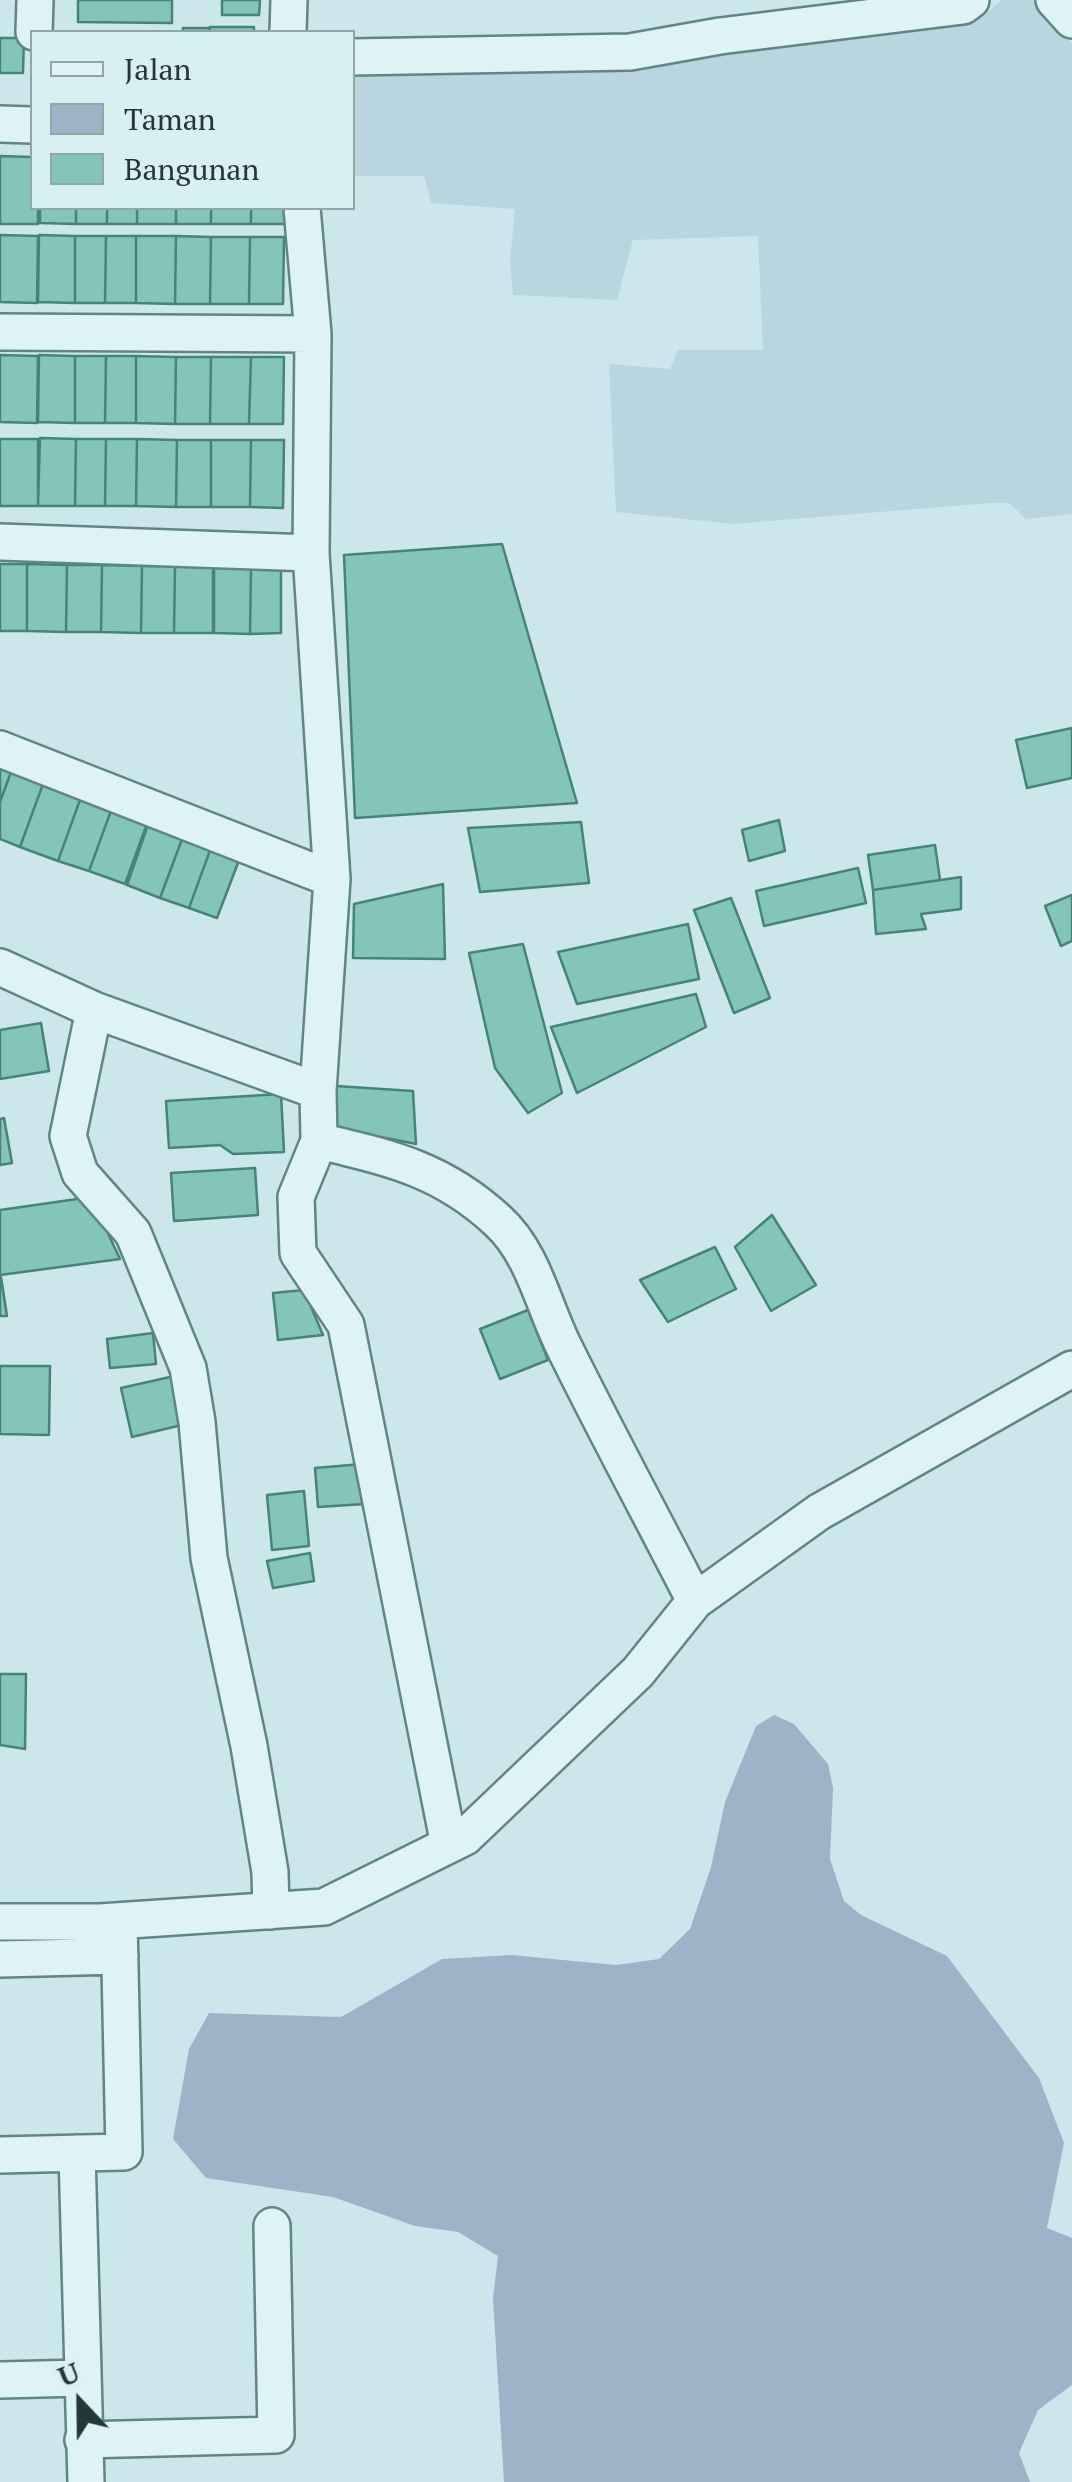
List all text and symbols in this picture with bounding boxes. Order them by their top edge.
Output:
legend [30,30,355,210]
text: Jalan [124,49,191,89]
text: Taman [124,99,216,139]
text: Bangunan [124,149,259,189]
north arrow [30,2352,130,2452]
text: U [52,2353,85,2395]

